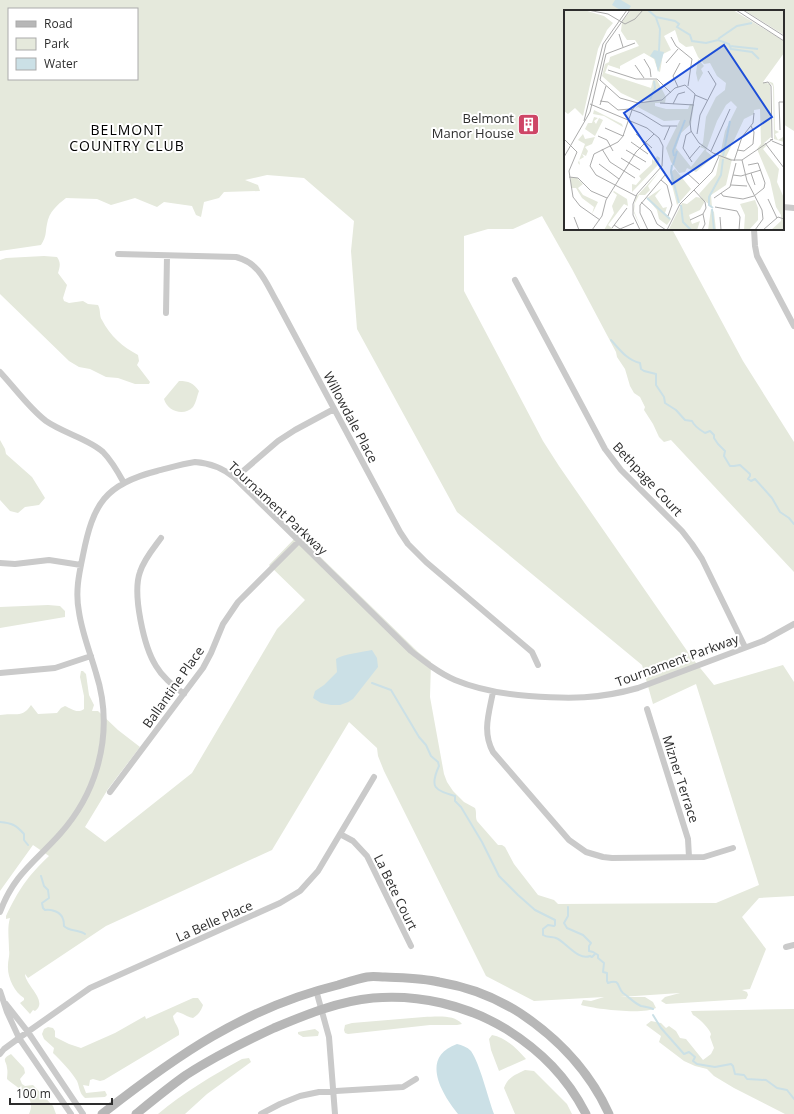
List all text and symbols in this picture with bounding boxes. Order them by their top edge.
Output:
legend [8,8,138,80]
inset map [564,10,784,230]
text: Road [44,15,73,32]
text: Park [44,35,70,52]
text: Water [44,55,78,72]
place label: Belmont Manor House [432,109,514,142]
building icon: Belmont Manor House [516,112,542,138]
district label: BELMONT COUNTRY CLUB [69,120,185,155]
street label: Willowdale Place [319,368,383,466]
street label: Bethpage Court [609,438,687,520]
street label: Tournament Parkway [224,457,332,559]
street label: Tournament Parkway [613,629,742,691]
street label: Ballantine Place [138,643,208,731]
street label: Mizner Terrace [658,733,704,825]
street label: La Bete Court [370,851,422,933]
street label: La Belle Place [173,896,255,946]
scale bar [10,1080,112,1106]
text: 100 m [16,1085,51,1102]

